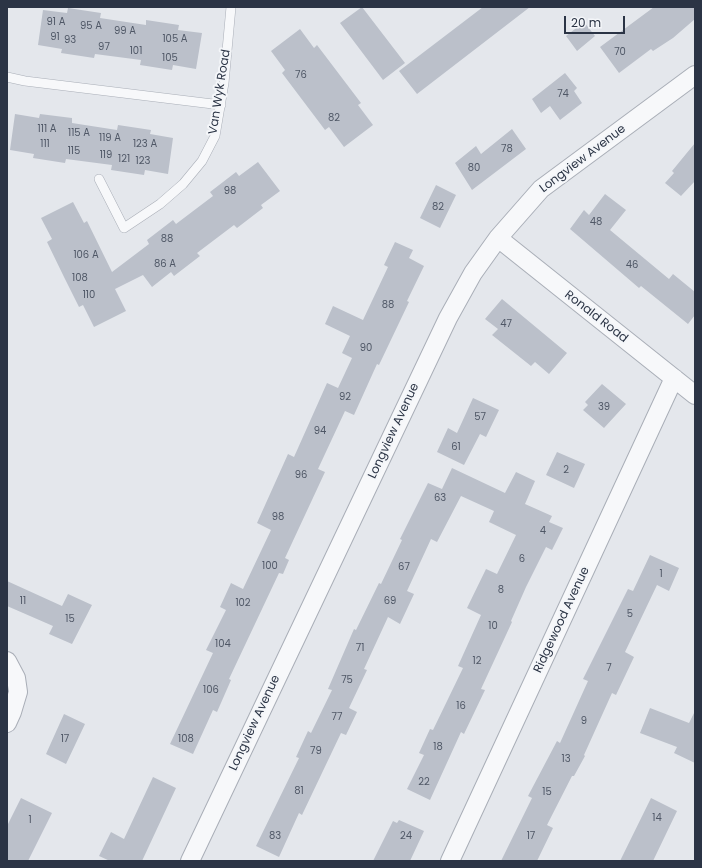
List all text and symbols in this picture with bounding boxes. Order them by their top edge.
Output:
scale bar [566,8,627,34]
text: 20 m [571,14,601,31]
house number: 91 A [47,16,65,28]
house number: 95 A [80,20,102,32]
house number: 99 A [114,25,136,37]
house number: 91 [50,31,60,43]
house number: 105 A [162,33,188,45]
house number: 93 [64,34,76,46]
house number: 97 [98,41,110,53]
house number: 101 [130,45,142,57]
house number: 70 [614,46,626,58]
street label: Van Wyk Road [206,48,234,136]
house number: 105 [162,52,178,64]
house number: 76 [295,69,307,81]
house number: 74 [557,88,569,100]
house number: 82 [328,112,340,124]
street label: Longview Avenue [537,122,629,196]
house number: 111 A [37,123,57,135]
house number: 115 A [68,127,90,139]
house number: 119 A [99,132,121,144]
house number: 111 [40,138,50,150]
house number: 123 A [133,138,157,150]
house number: 78 [501,143,513,155]
house number: 115 [68,145,80,157]
house number: 119 [100,149,112,161]
house number: 121 [118,153,130,165]
house number: 123 [136,155,150,167]
house number: 80 [468,162,480,174]
house number: 98 [224,185,236,197]
house number: 82 [432,201,444,213]
house number: 48 [590,216,602,228]
house number: 88 [161,233,173,245]
house number: 106 A [73,249,99,261]
house number: 86 A [154,258,176,270]
house number: 46 [626,259,638,271]
house number: 108 [72,272,88,284]
street label: Ronald Road [562,288,630,346]
house number: 110 [83,289,95,301]
house number: 88 [382,299,394,311]
house number: 47 [500,318,512,330]
house number: 90 [360,342,372,354]
street label: Longview Avenue [366,381,422,481]
house number: 92 [339,391,351,403]
house number: 39 [598,401,610,413]
house number: 57 [474,411,486,423]
house number: 94 [314,425,326,437]
house number: 61 [451,441,461,453]
house number: 2 [563,464,569,476]
house number: 96 [295,469,307,481]
house number: 63 [434,492,446,504]
house number: 98 [272,511,284,523]
house number: 4 [540,525,546,537]
house number: 6 [519,553,525,565]
house number: 100 [262,560,278,572]
house number: 67 [398,561,410,573]
street label: Ridgewood Avenue [531,565,593,675]
house number: 1 [659,568,663,580]
house number: 8 [498,584,504,596]
house number: 11 [20,595,26,607]
house number: 69 [384,595,396,607]
house number: 102 [235,597,251,609]
house number: 5 [627,608,633,620]
house number: 15 [65,613,75,625]
house number: 10 [488,620,498,632]
house number: 104 [215,638,231,650]
house number: 71 [356,642,364,654]
house number: 12 [473,655,481,667]
house number: 7 [606,662,612,674]
street label: Longview Avenue [227,673,283,773]
house number: 75 [341,674,353,686]
house number: 106 [203,684,219,696]
house number: 16 [456,700,466,712]
house number: 77 [332,711,342,723]
house number: 9 [581,715,587,727]
house number: 17 [61,733,69,745]
house number: 108 [178,733,194,745]
house number: 18 [433,741,443,753]
house number: 79 [310,745,322,757]
house number: 13 [561,753,571,765]
house number: 22 [418,776,430,788]
house number: 81 [294,785,304,797]
house number: 15 [542,786,552,798]
house number: 14 [652,812,662,824]
house number: 1 [28,814,32,826]
house number: 83 [269,830,281,842]
house number: 24 [400,830,412,842]
house number: 17 [527,830,535,842]

